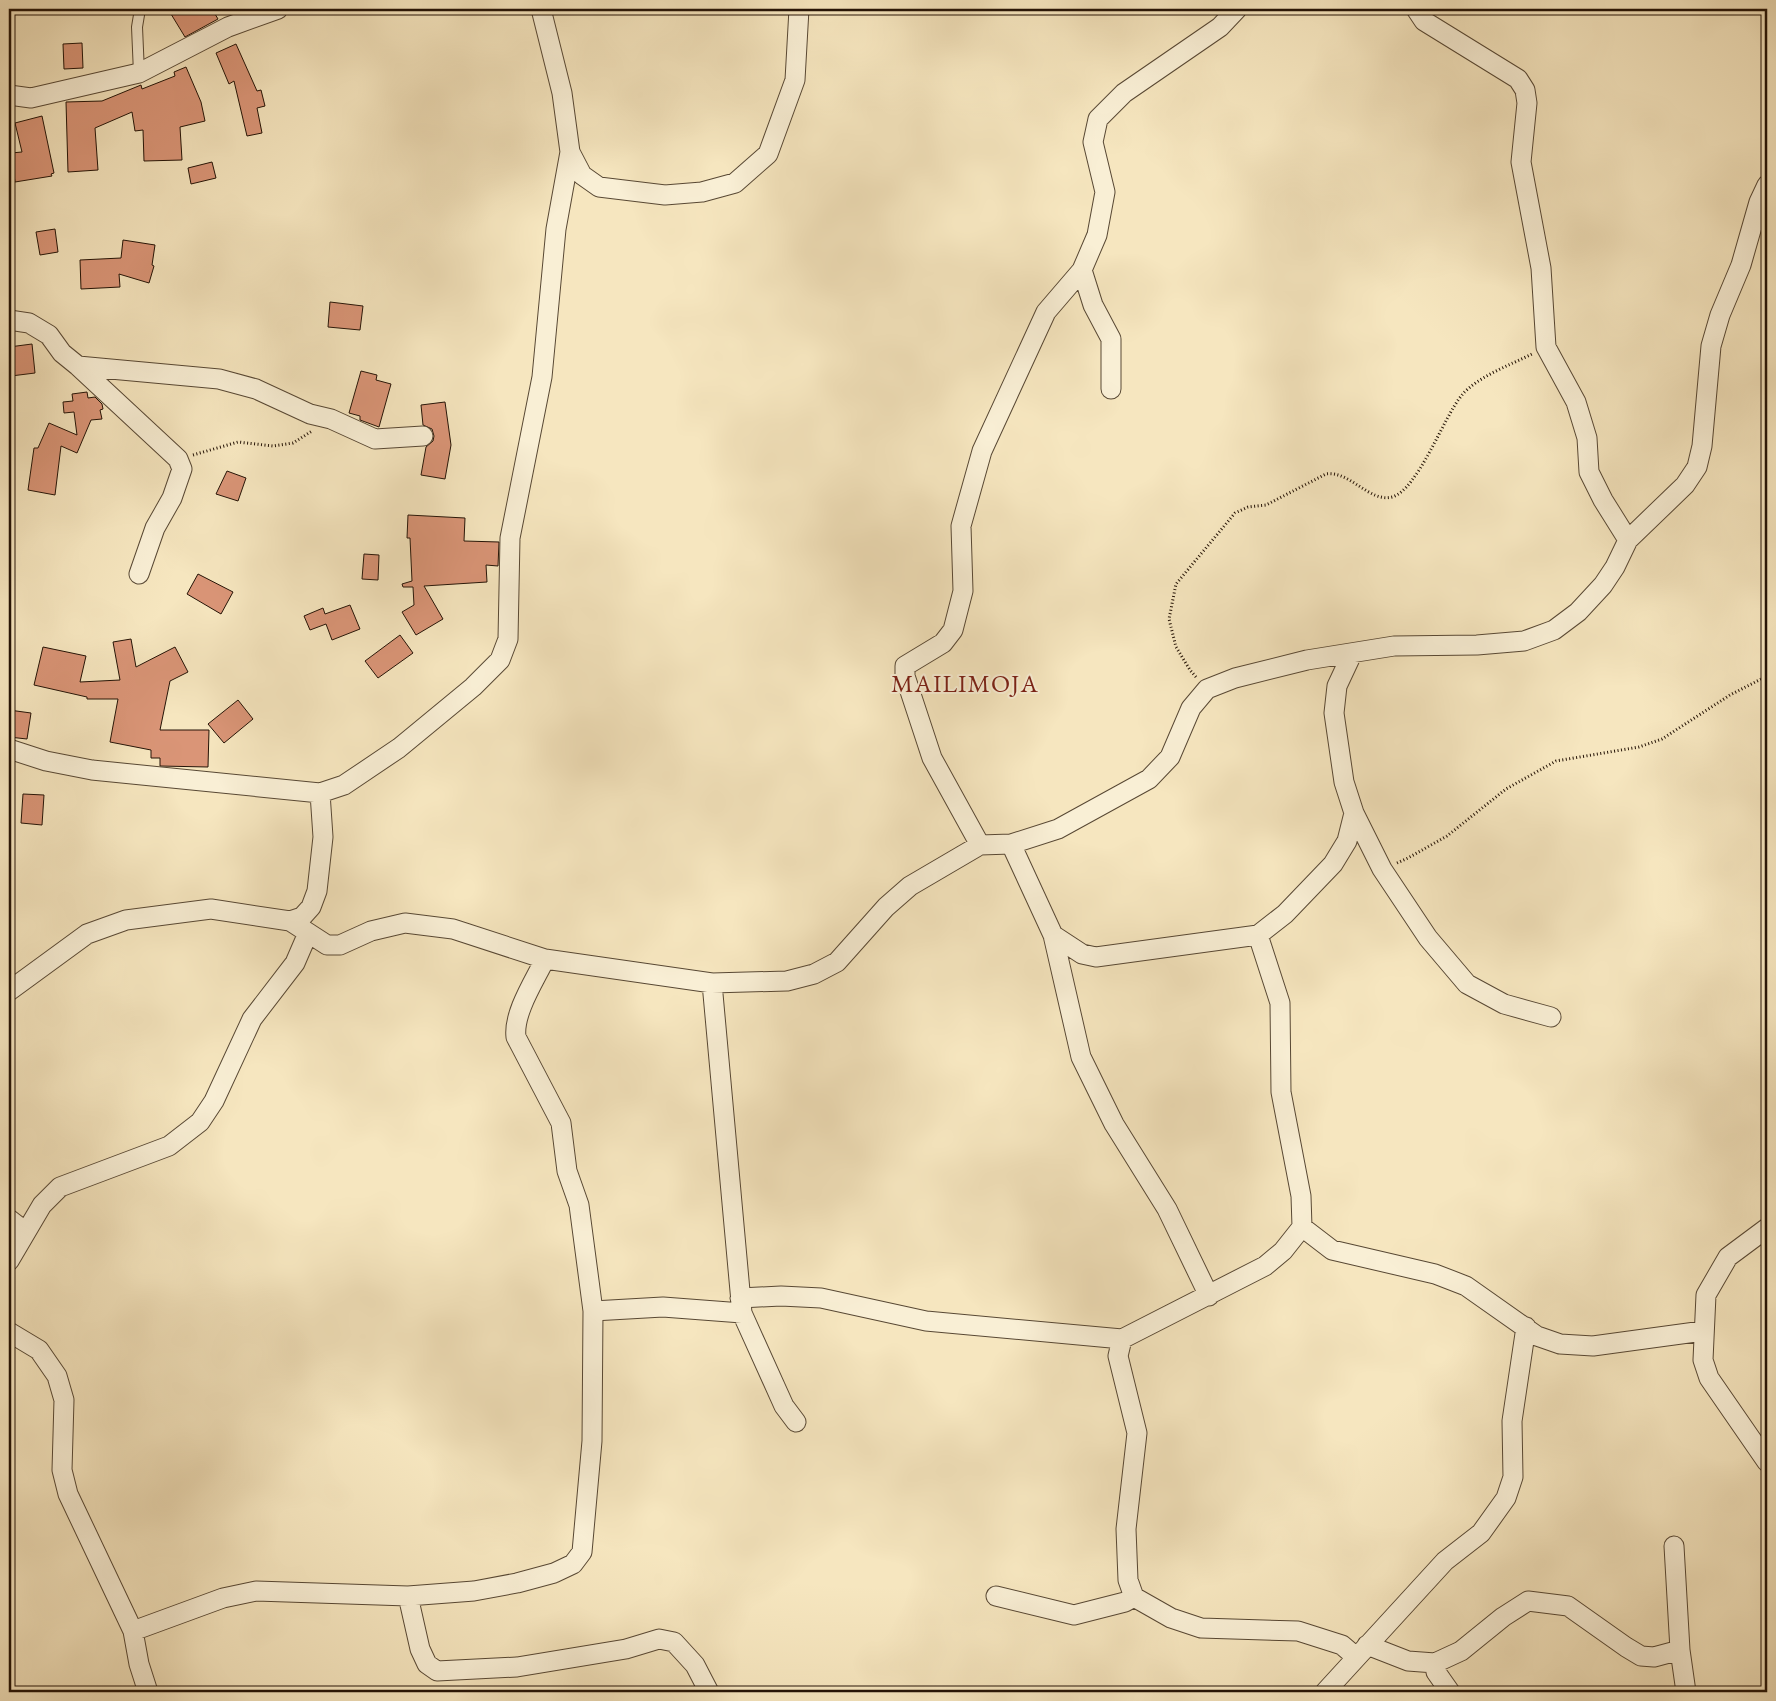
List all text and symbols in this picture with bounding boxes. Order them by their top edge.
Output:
district label: MAILIMOJA [891,667,1039,699]

